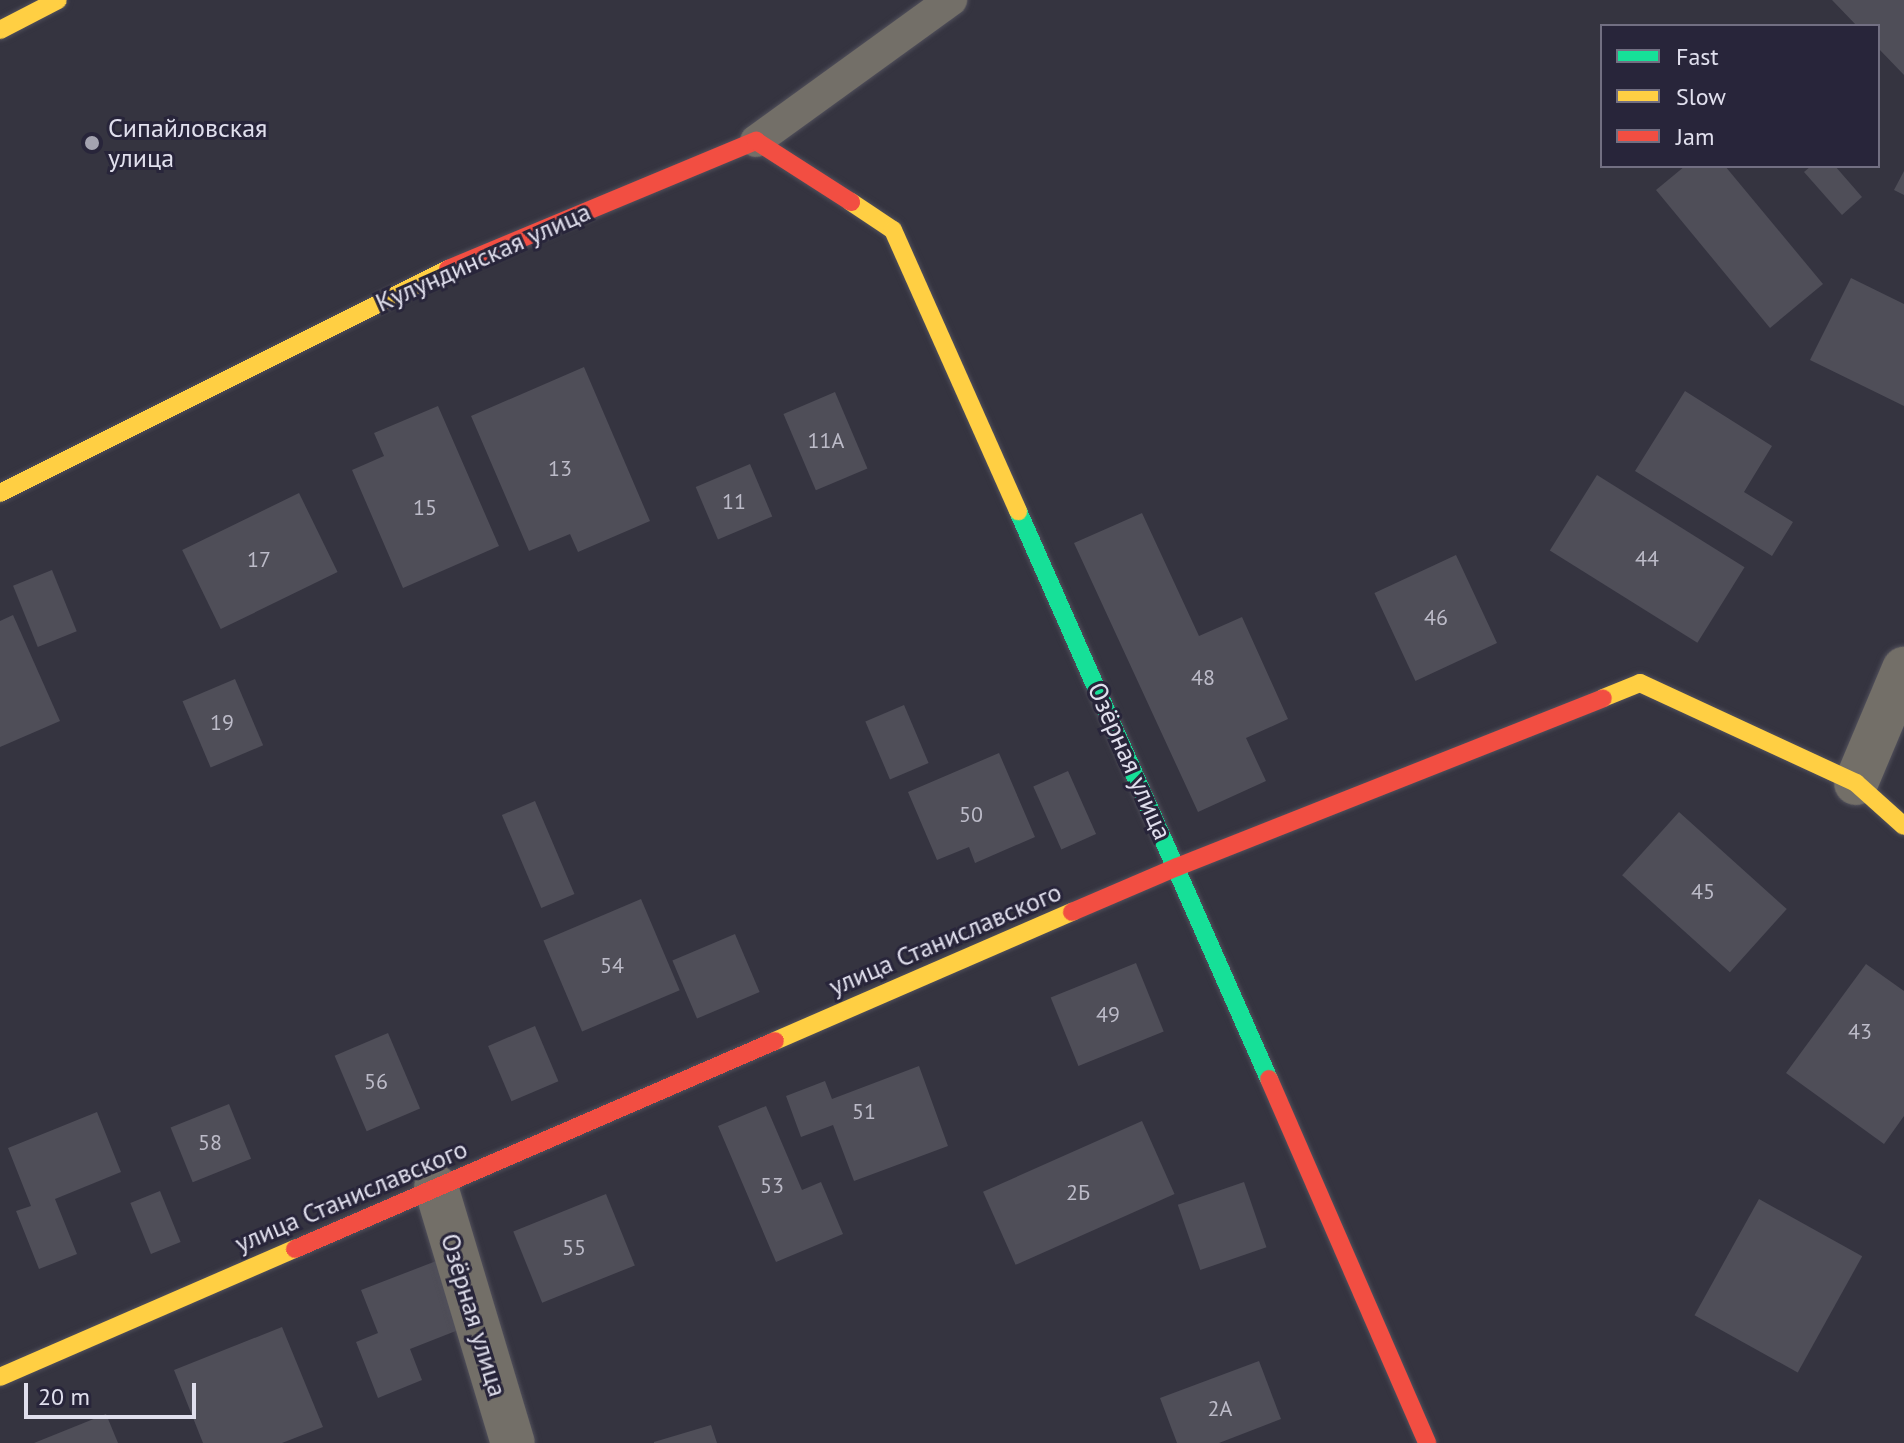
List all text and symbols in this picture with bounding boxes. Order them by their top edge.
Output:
legend [1600,24,1880,168]
text: Fast [1676,41,1719,72]
text: Slow [1676,81,1726,112]
place label: Сипайловская улица [108,112,267,174]
text: Jam [1676,121,1714,152]
marker: Сипайловская улица [83,134,101,152]
street label: Кулундинская улица [371,196,595,318]
house number: 11А [808,428,844,454]
house number: 13 [548,456,572,482]
house number: 11 [722,489,746,515]
house number: 15 [413,495,437,521]
house number: 44 [1635,546,1659,572]
house number: 17 [247,547,271,573]
house number: 46 [1424,605,1448,631]
house number: 48 [1191,665,1215,691]
street label: Озёрная улица [1081,677,1179,845]
house number: 19 [210,710,234,736]
house number: 50 [959,802,983,828]
street label: улица Станиславского [824,876,1066,1002]
house number: 45 [1691,879,1715,905]
house number: 54 [600,953,624,979]
house number: 49 [1096,1002,1120,1028]
house number: 43 [1848,1019,1872,1045]
house number: 56 [364,1069,388,1095]
house number: 51 [852,1099,876,1125]
house number: 58 [198,1130,222,1156]
street label: улица Станиславского [230,1133,472,1259]
house number: 53 [760,1173,784,1199]
house number: 2Б [1066,1180,1090,1206]
street label: Озёрная улица [434,1230,514,1400]
house number: 55 [562,1235,586,1261]
scale bar [28,1367,200,1417]
text: 20 m [38,1381,90,1412]
house number: 2А [1208,1396,1232,1422]

